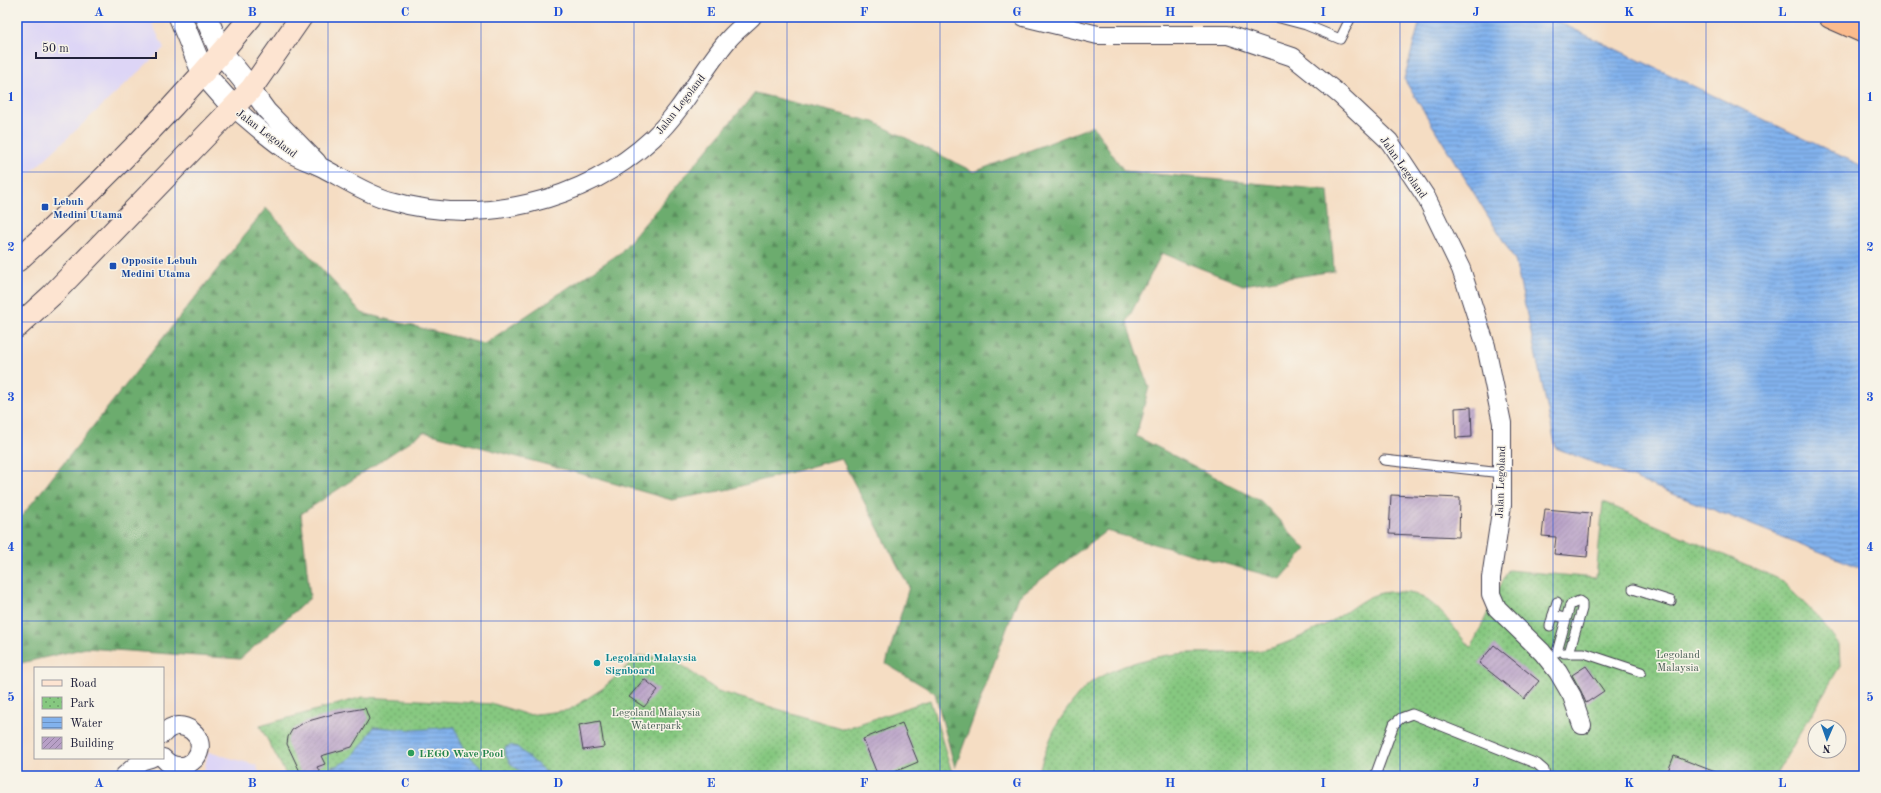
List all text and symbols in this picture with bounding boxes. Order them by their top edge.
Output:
text: A [94,6,104,19]
text: B [247,6,257,19]
text: C [401,6,409,19]
text: D [553,6,563,19]
text: E [707,6,716,19]
text: F [860,6,869,19]
text: G [1012,6,1022,19]
text: H [1165,6,1176,19]
text: I [1320,6,1326,19]
text: J [1472,6,1480,19]
text: K [1624,6,1634,19]
text: L [1778,6,1787,19]
scale bar [36,34,156,60]
text: 50 m [42,42,69,55]
street label: Jalan Legoland [654,73,708,137]
text: 1 [7,91,15,104]
text: 1 [1866,91,1874,104]
street label: Jalan Legoland [234,108,299,161]
street label: Jalan Legoland [1377,135,1428,201]
place label: Lebuh Medini Utama [53,197,123,221]
marker: Lebuh Medini Utama [40,202,50,212]
text: 2 [7,241,15,254]
text: 2 [1866,241,1874,254]
place label: Opposite Lebuh Medini Utama [121,256,197,280]
marker: Opposite Lebuh Medini Utama [108,261,118,271]
text: 3 [7,391,15,404]
text: 3 [1866,391,1874,404]
street label: Jalan Legoland [1495,445,1508,519]
text: 4 [7,541,15,554]
text: 4 [1866,541,1874,554]
park label: Legoland Malaysia [1656,650,1700,674]
place label: Legoland Malaysia Signboard [605,653,697,677]
marker: Legoland Malaysia Signboard [592,658,602,668]
legend [34,667,164,759]
text: Road [70,678,97,690]
text: 5 [7,691,15,704]
text: 5 [1866,691,1874,704]
text: Park [70,698,95,710]
park label: Legoland Malaysia Waterpark [612,708,701,732]
text: Water [70,718,103,730]
north arrow [1807,719,1847,759]
text: Building [70,738,114,750]
text: N [1822,742,1831,753]
marker: LEGO Wave Pool [406,748,416,758]
place label: LEGO Wave Pool [419,749,504,760]
text: A [94,777,104,790]
text: B [247,777,257,790]
text: C [401,777,409,790]
text: D [553,777,563,790]
text: E [707,777,716,790]
text: F [860,777,869,790]
text: G [1012,777,1022,790]
text: H [1165,777,1176,790]
text: I [1320,777,1326,790]
text: J [1472,777,1480,790]
text: K [1624,777,1634,790]
text: L [1778,777,1787,790]

